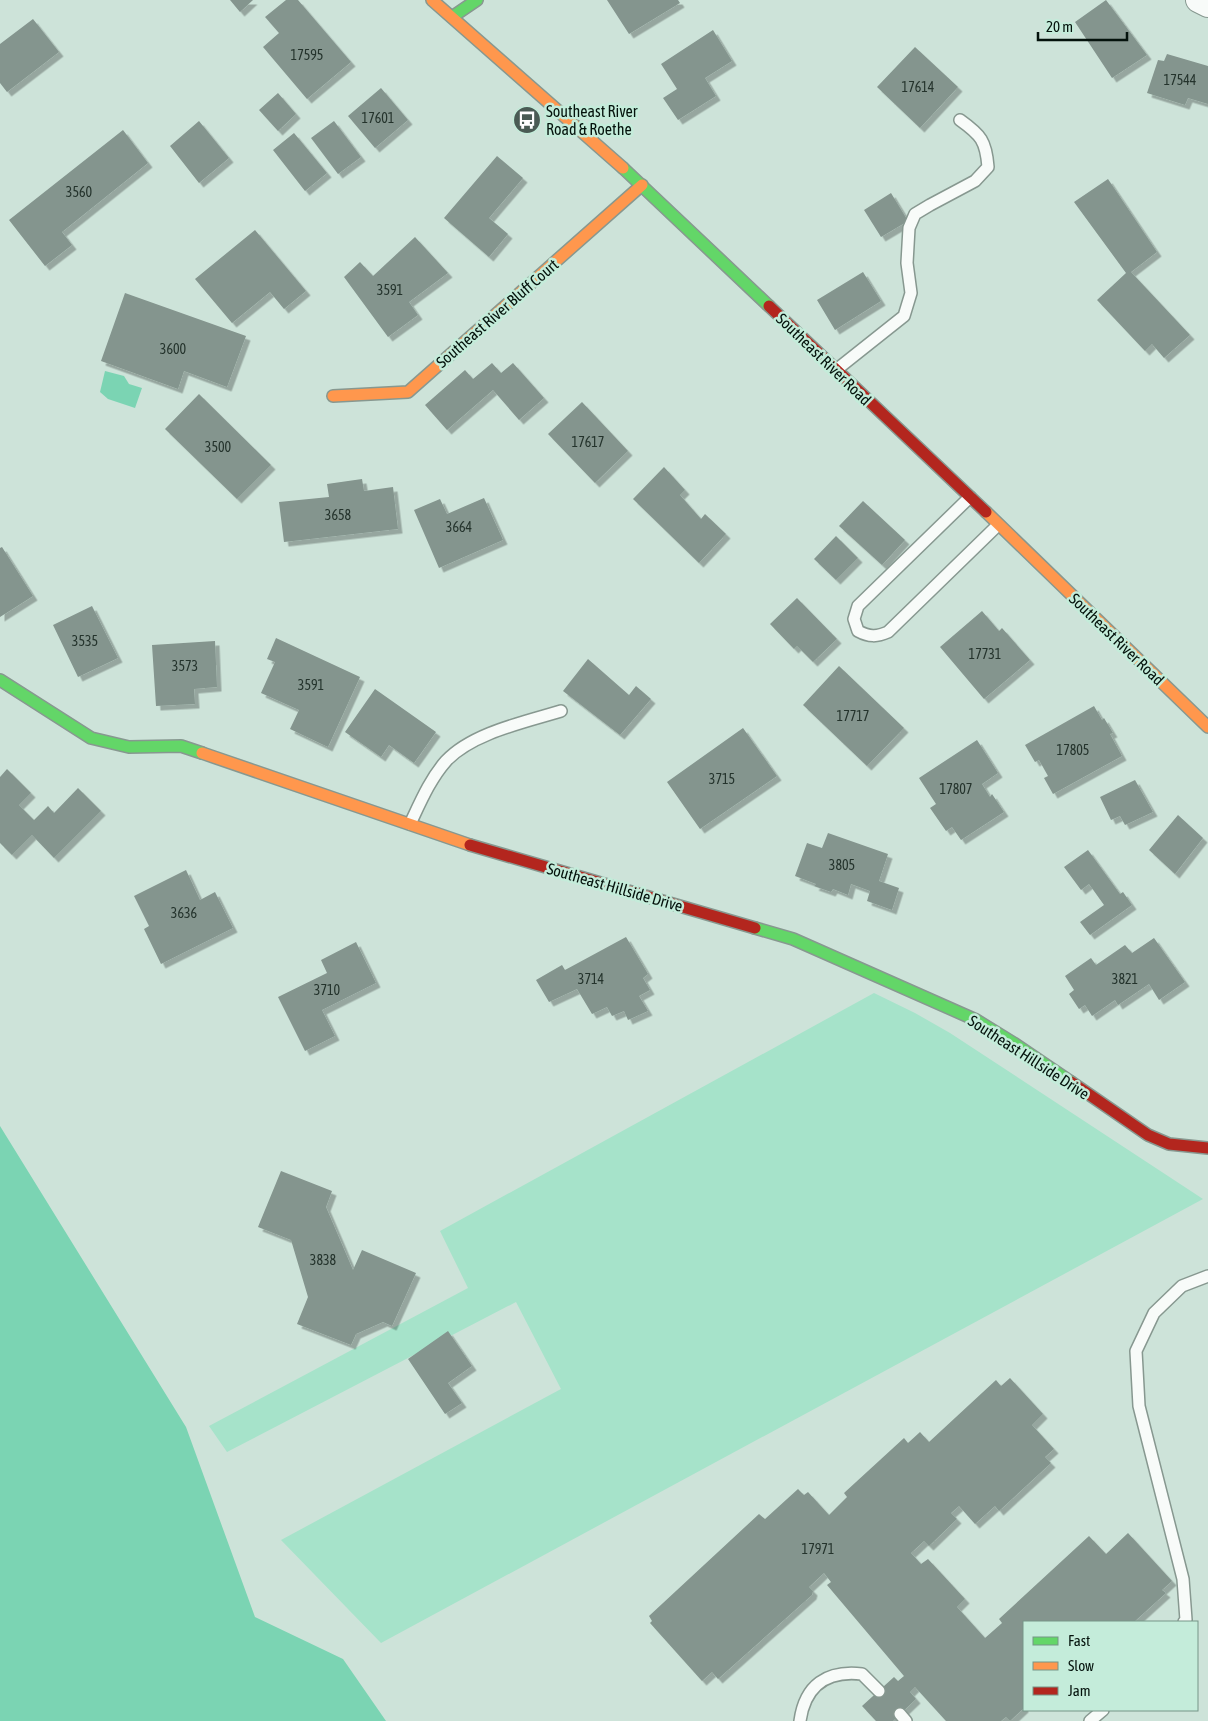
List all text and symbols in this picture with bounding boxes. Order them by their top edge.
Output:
scale bar [1038,10,1127,42]
text: 20 m [1046,18,1073,35]
house number: 17595 [291,47,323,63]
house number: 17544 [1164,72,1197,88]
house number: 17614 [902,79,935,95]
place label: Southeast River Road & Roethe [546,102,638,138]
bus stop icon: Southeast River Road & Roethe [512,105,542,135]
house number: 17601 [362,110,394,126]
house number: 3560 [66,184,93,200]
street label: Southeast River Bluff Court [432,255,562,371]
house number: 3591 [377,282,403,298]
street label: Southeast River Road [773,309,875,409]
house number: 3600 [160,341,187,357]
house number: 17617 [572,434,604,450]
house number: 3500 [205,439,232,455]
house number: 3658 [325,507,352,523]
house number: 3664 [446,519,473,535]
street label: Southeast River Road [1066,589,1168,689]
house number: 3535 [72,633,98,649]
house number: 17731 [969,646,1001,662]
house number: 3573 [172,658,198,674]
house number: 3591 [298,677,324,693]
house number: 17717 [837,708,869,724]
house number: 17805 [1057,742,1089,758]
house number: 3715 [709,771,735,787]
house number: 17807 [940,781,972,797]
house number: 3805 [829,857,855,873]
street label: Southeast Hillside Drive [545,859,685,915]
house number: 3636 [171,905,198,921]
house number: 3714 [578,971,605,987]
house number: 3821 [1112,971,1138,987]
house number: 3710 [314,982,341,998]
street label: Southeast Hillside Drive [965,1011,1093,1103]
house number: 3838 [310,1252,337,1268]
house number: 17971 [802,1541,834,1557]
legend [1023,1621,1198,1711]
text: Fast [1068,1632,1090,1649]
text: Slow [1068,1657,1094,1674]
text: Jam [1068,1682,1091,1699]

